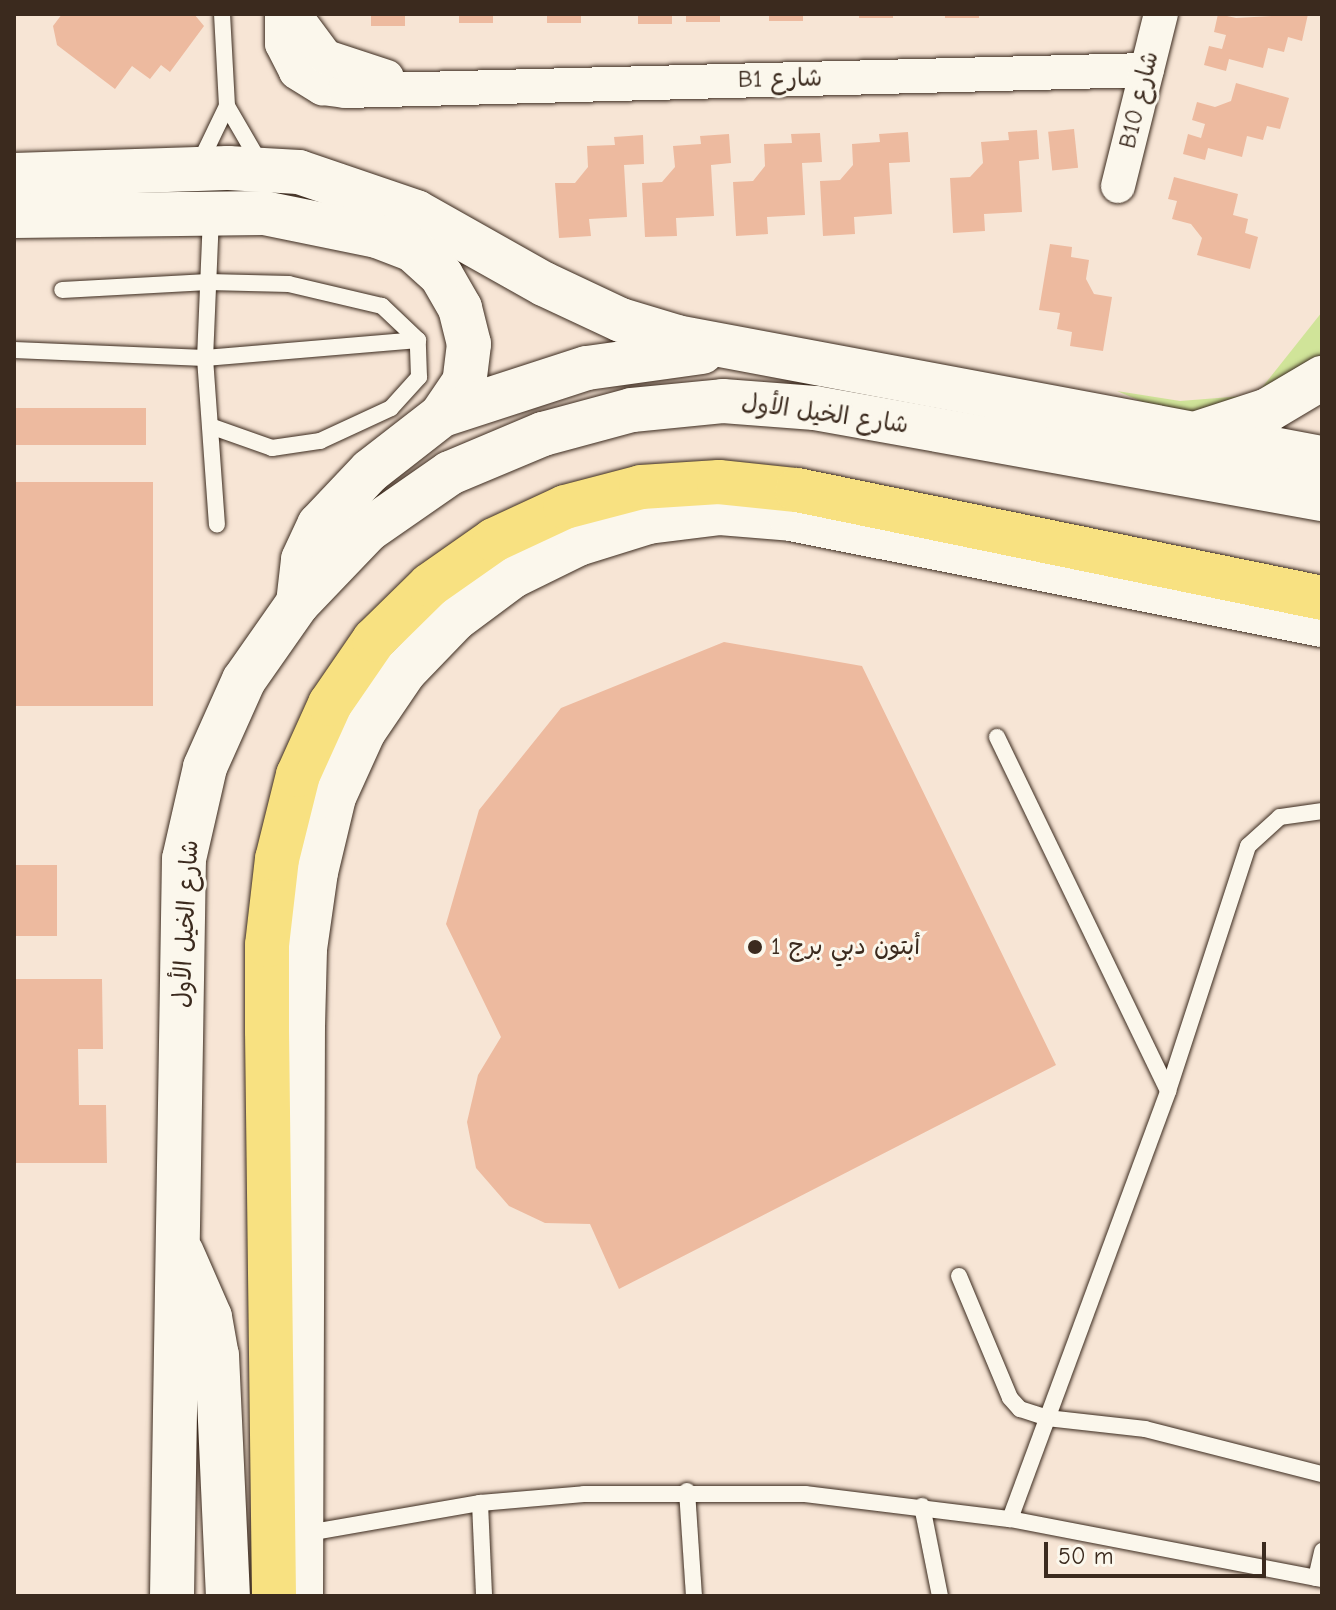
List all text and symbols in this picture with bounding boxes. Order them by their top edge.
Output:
street label: B10 شارع [1113,49,1165,151]
street label: B1 شارع [738,64,822,94]
street label: شارع الخيل الأول [740,388,910,440]
street label: شارع الخيل الأول [167,839,205,1009]
place label: أبتون دبي برج 1 [771,933,920,961]
marker: أبتون دبي برج 1 [746,938,764,956]
scale bar [1048,1526,1270,1576]
text: 50 m [1058,1542,1114,1570]

